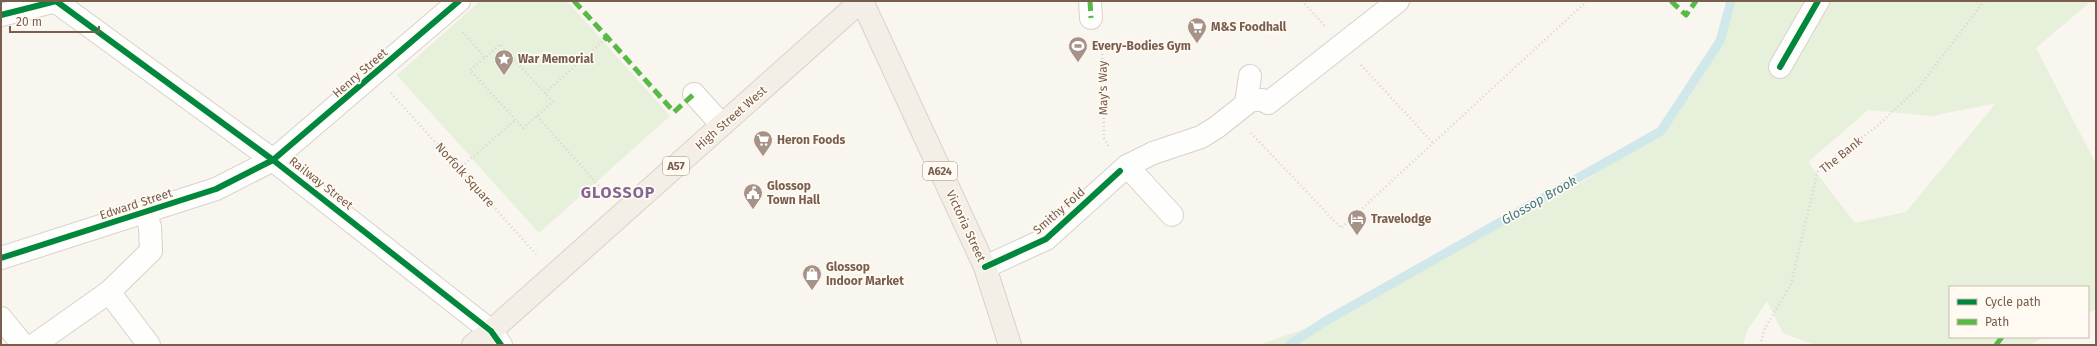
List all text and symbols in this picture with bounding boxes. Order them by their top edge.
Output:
scale bar [10,8,99,34]
text: 20 m [16,15,42,29]
supermarket icon: M&S Foodhall [1186,16,1208,44]
place label: M&S Foodhall [1211,20,1287,34]
sports icon: Every-Bodies Gym [1067,35,1089,63]
place label: Every-Bodies Gym [1092,39,1191,53]
street label: Henry Street [330,45,391,101]
place icon: War Memorial [493,48,515,76]
place label: War Memorial [518,52,594,66]
street label: May's Way [1096,60,1110,115]
street label: High Street West [692,83,770,153]
supermarket icon: Heron Foods [752,129,774,157]
place label: Heron Foods [777,133,845,147]
street label: The Bank [1817,133,1865,176]
street label: Norfolk Square [432,140,498,210]
street label: Railway Street [286,154,356,213]
road number: A57 [663,157,689,175]
road number: A624 [923,162,957,180]
water label: Glossop Brook [1499,172,1579,228]
place label: Glossop Town Hall [767,179,821,207]
public building icon: Glossop Town Hall [742,182,764,210]
district label: GLOSSOP [581,183,655,202]
street label: Edward Street [98,185,175,222]
street label: Smithy Fold [1030,185,1088,237]
street label: Victoria Street [943,188,989,265]
hotel icon: Travelodge [1346,208,1368,236]
place label: Travelodge [1371,212,1432,226]
place label: Glossop Indoor Market [826,260,904,288]
shop icon: Glossop Indoor Market [801,263,823,291]
legend [1949,286,2089,338]
text: Cycle path [1985,295,2041,309]
text: Path [1985,315,2009,329]

